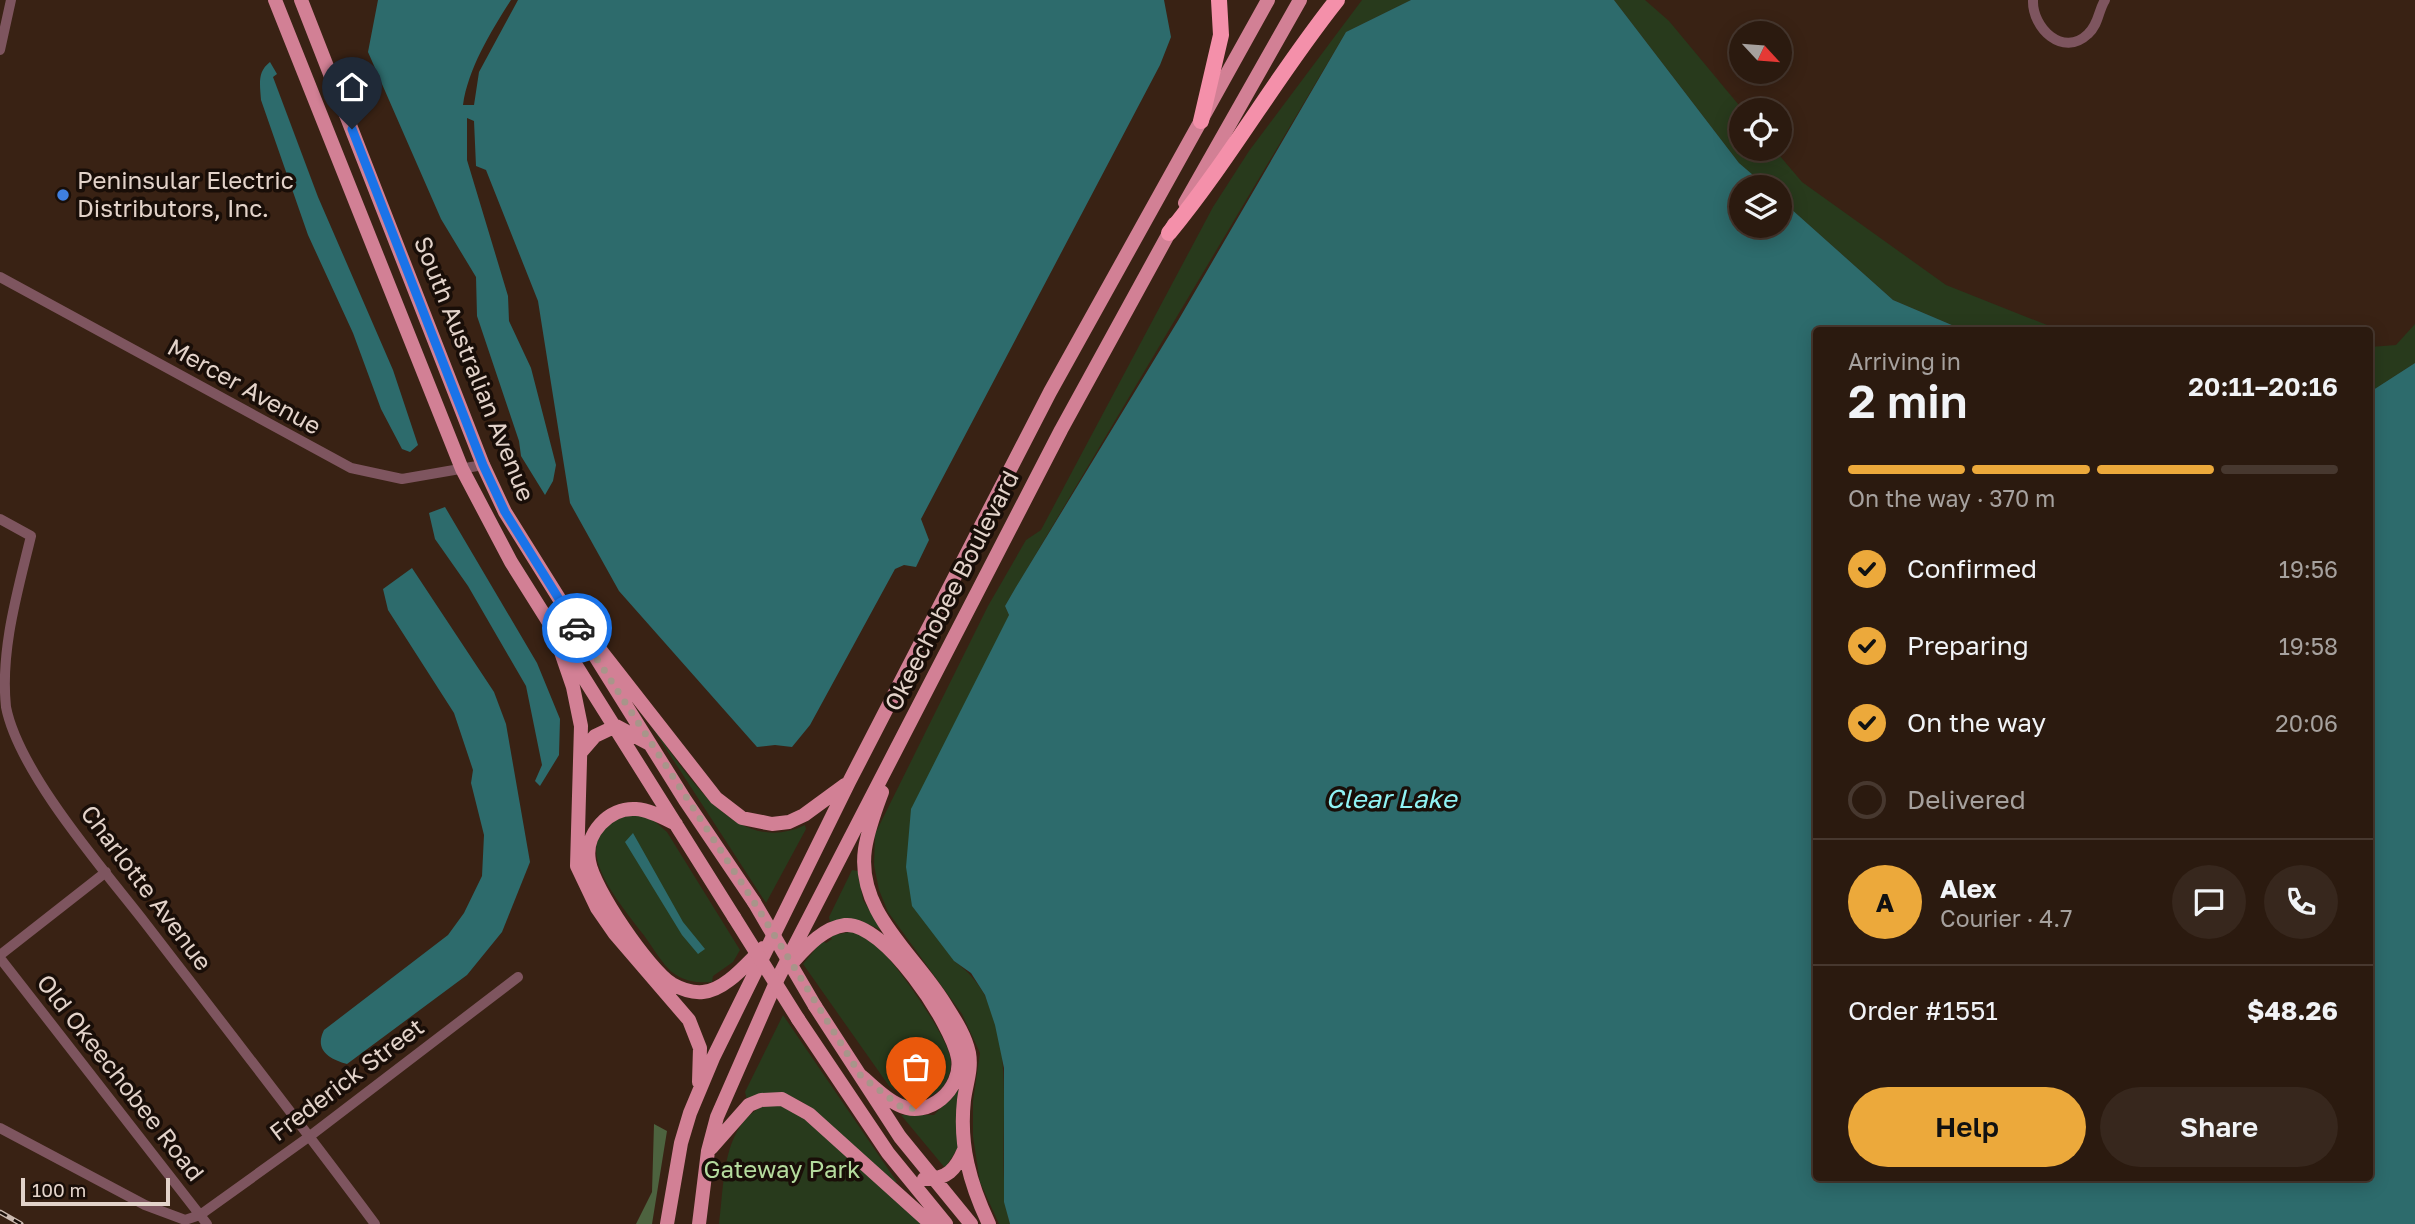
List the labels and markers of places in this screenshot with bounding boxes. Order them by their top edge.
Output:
pin [322,57,382,129]
place label: Peninsular Electric Distributors, Inc. [77,165,294,222]
marker: Peninsular Electric Distributors, Inc. [55,187,71,203]
pin [886,1037,946,1109]

